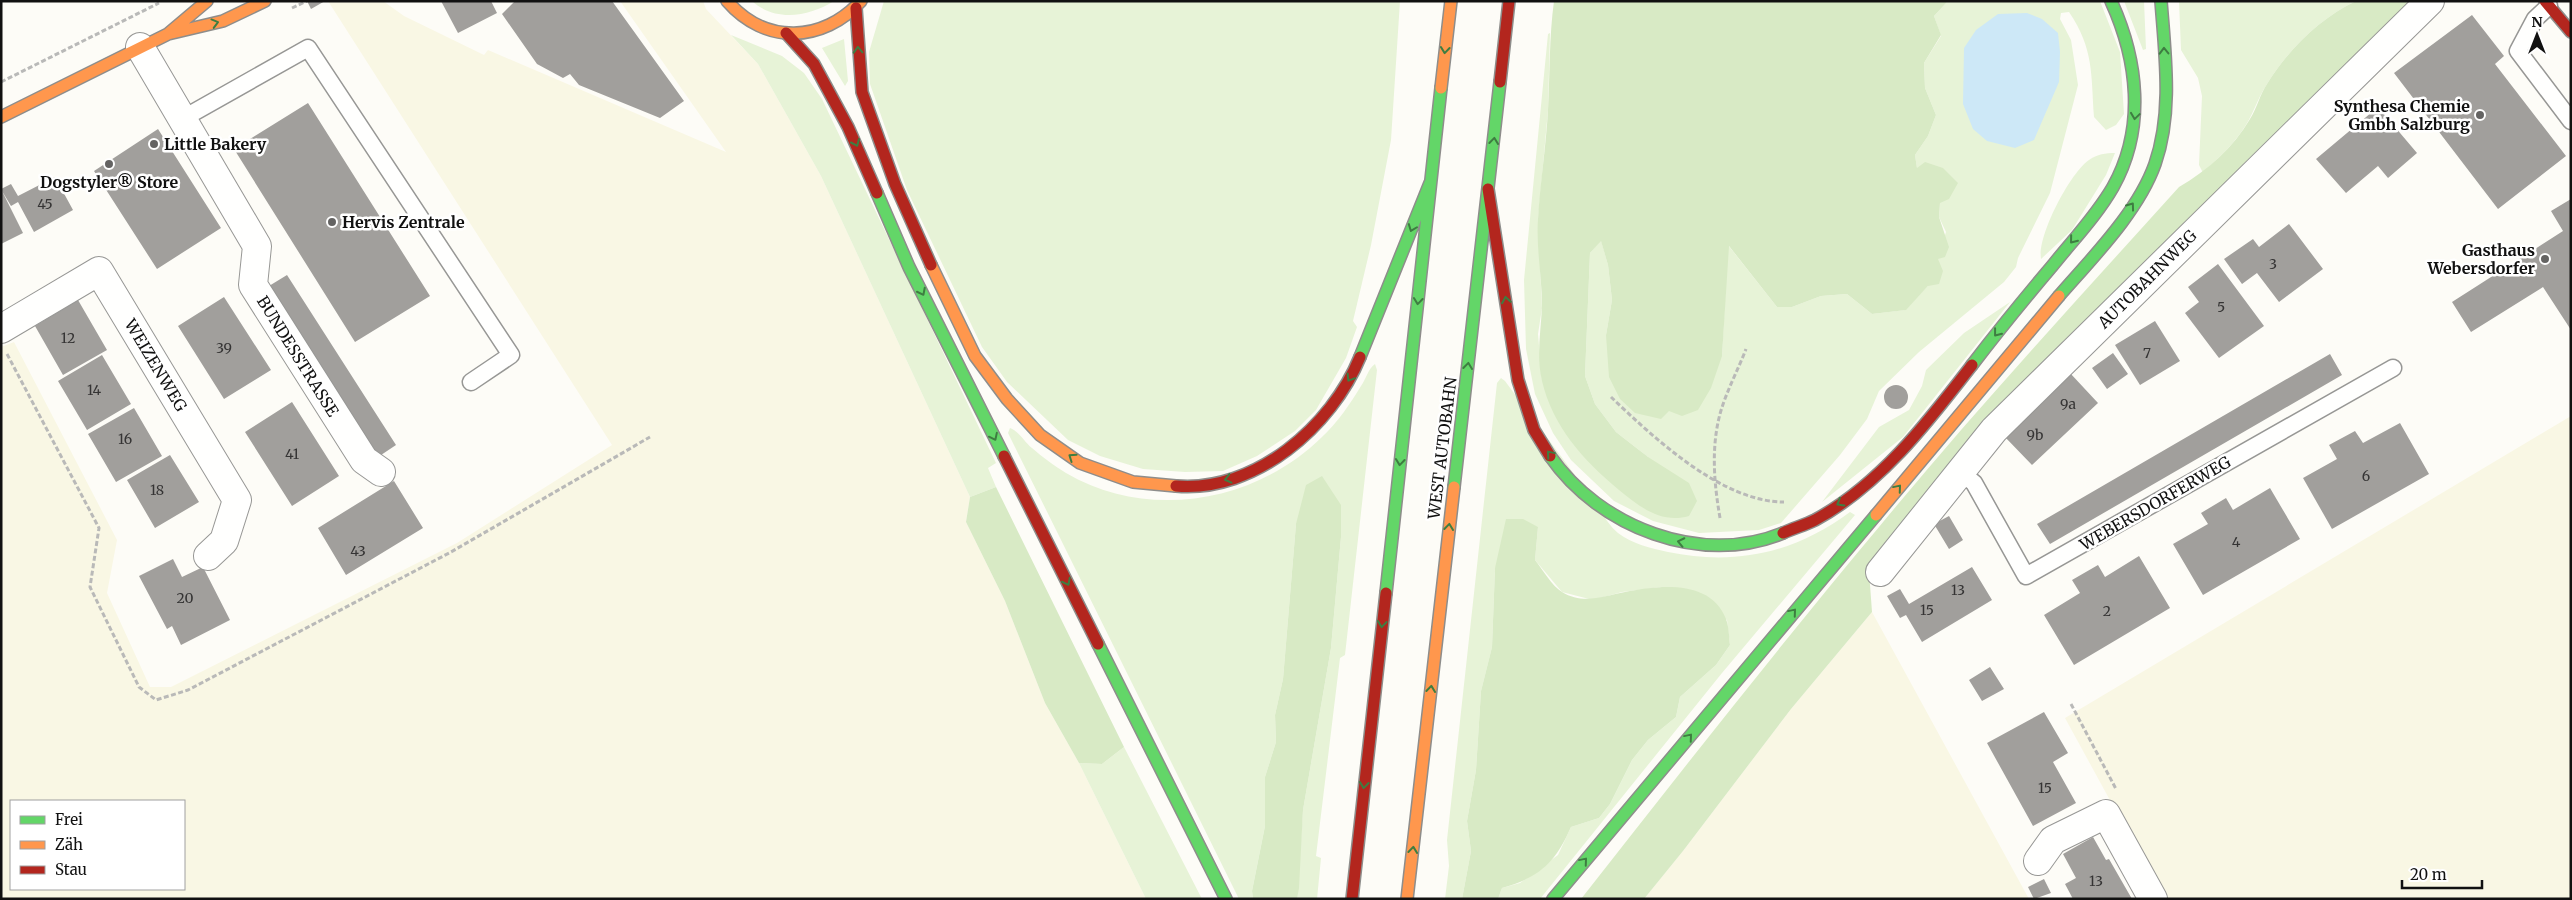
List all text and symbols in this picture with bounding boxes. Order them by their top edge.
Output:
north arrow [2512,10,2562,60]
text: N [2531,13,2543,31]
one-way arrow [211,19,219,29]
one-way arrow [853,46,863,54]
one-way arrow [1440,46,1451,54]
one-way arrow [2159,47,2169,55]
place label: Synthesa Chemie Gmbh Salzburg [2334,96,2470,134]
marker: Synthesa Chemie Gmbh Salzburg [2474,109,2486,121]
one-way arrow [2130,112,2141,120]
place label: Little Bakery [164,134,267,154]
one-way arrow [1488,136,1499,144]
marker: Little Bakery [148,138,160,150]
one-way arrow [849,138,860,147]
marker: Dogstyler® Store [103,158,115,170]
place label: Dogstyler® Store [40,172,178,192]
house number: 45 [37,195,53,213]
one-way arrow [2125,202,2134,212]
place label: Hervis Zentrale [342,212,465,232]
marker: Hervis Zentrale [326,216,338,228]
one-way arrow [1408,223,1419,232]
street label: AUTOBAHNWEG [2093,225,2201,333]
one-way arrow [2069,234,2078,243]
place label: Gasthaus Webersdorfer [2427,240,2536,278]
marker: Gasthaus Webersdorfer [2539,253,2551,265]
house number: 3 [2269,255,2277,273]
one-way arrow [915,287,926,296]
street label: BUNDESSTRASSE [253,292,344,421]
one-way arrow [1501,296,1511,304]
one-way arrow [1412,297,1423,305]
house number: 5 [2217,298,2225,316]
street label: WEIZENWEG [120,314,192,415]
one-way arrow [1994,327,2003,337]
house number: 12 [61,329,75,347]
house number: 39 [216,339,232,357]
house number: 7 [2143,344,2151,362]
one-way arrow [1462,362,1473,370]
one-way arrow [1346,372,1356,381]
street label: WEST AUTOBAHN [1423,375,1461,521]
house number: 14 [87,381,101,399]
house number: 9a [2060,395,2076,413]
house number: 9b [2027,426,2043,444]
house number: 16 [118,430,132,448]
one-way arrow [988,432,998,441]
house number: 41 [285,445,299,463]
one-way arrow [1547,451,1555,460]
street label: WEBERSDORFERWEG [2075,451,2234,555]
one-way arrow [1068,454,1078,463]
one-way arrow [1395,459,1406,467]
house number: 6 [2362,467,2370,485]
one-way arrow [1224,473,1233,484]
house number: 18 [150,481,164,499]
one-way arrow [1892,485,1901,494]
one-way arrow [1837,497,1846,507]
one-way arrow [1443,523,1454,531]
house number: 4 [2232,533,2241,551]
one-way arrow [1676,537,1685,548]
house number: 43 [350,542,366,560]
one-way arrow [1061,577,1071,586]
house number: 13 [1951,581,1965,599]
house number: 20 [176,589,194,607]
house number: 15 [1920,601,1934,619]
house number: 2 [2103,602,2111,620]
one-way arrow [1788,609,1797,618]
one-way arrow [1377,620,1388,628]
one-way arrow [1425,685,1436,693]
one-way arrow [1683,733,1692,742]
house number: 15 [2038,779,2052,797]
one-way arrow [1359,782,1370,790]
legend [10,800,185,890]
text: Frei [55,810,83,829]
text: Zäh [55,835,83,854]
one-way arrow [1407,846,1418,854]
one-way arrow [1579,858,1587,867]
scale bar [2402,858,2482,890]
text: Stau [55,860,87,879]
text: 20 m [2410,865,2447,884]
house number: 13 [2089,872,2103,890]

